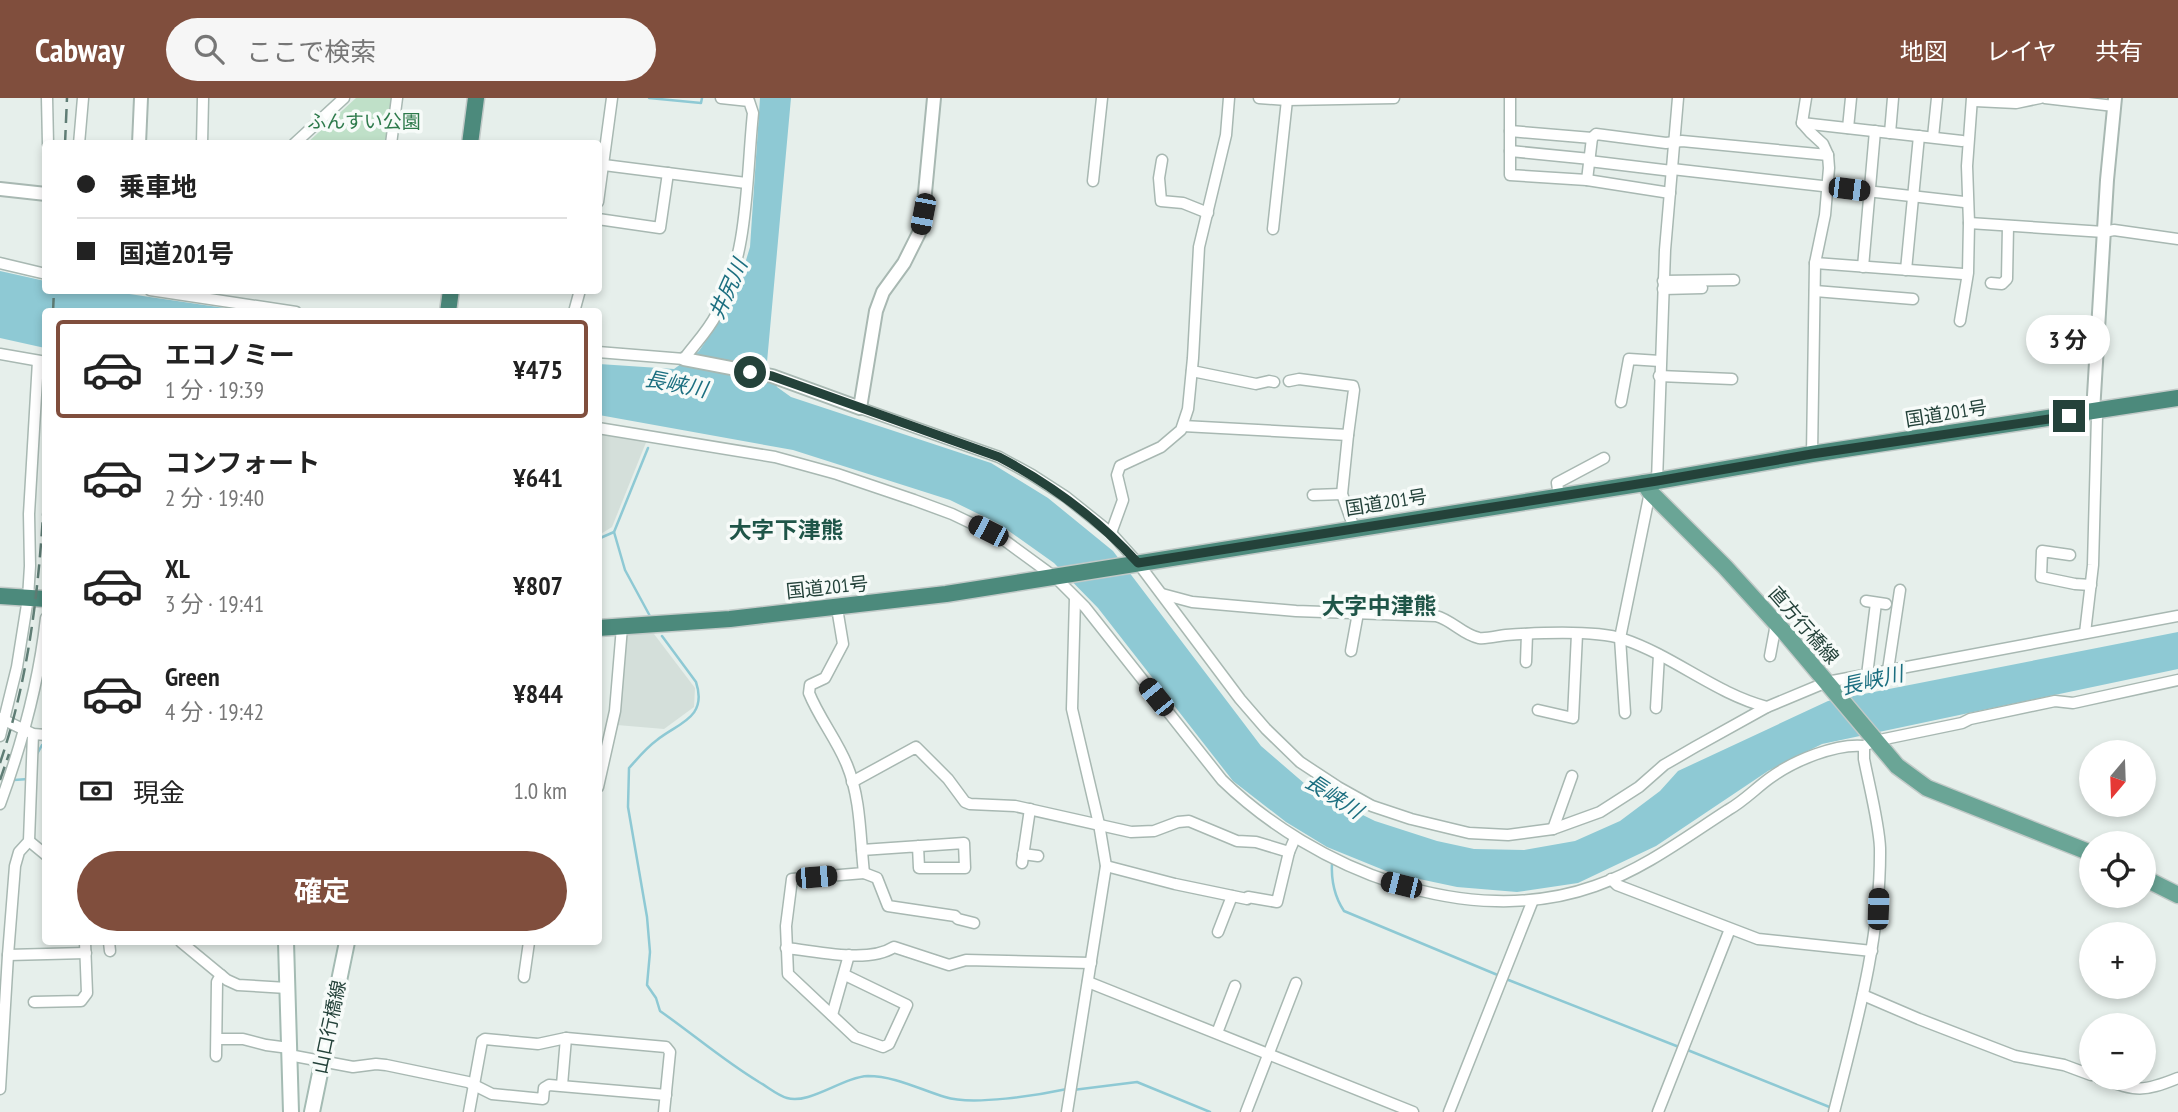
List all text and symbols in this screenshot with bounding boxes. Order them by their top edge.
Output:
search box [166,18,656,81]
text: Cabway [35,28,124,71]
icon: search [190,30,228,68]
text: ここで検索 [246,35,376,68]
text: 地図 [1900,36,1948,67]
text: レイヤ [1986,36,2057,67]
text: 共有 [2095,36,2143,67]
park label: ふんすい公園 [307,109,421,133]
text: 乗車地 [119,170,197,203]
car [1827,176,1872,202]
car [909,191,938,237]
text: 国道201号 [119,237,234,270]
water label: 井尻川 [703,253,754,323]
callout: 3 分 [2027,314,2111,364]
text: 3 分 [2049,325,2087,354]
icon: car [81,338,144,401]
text: エコノミー [165,338,295,371]
text: ¥475 [513,353,563,386]
route start [734,356,766,388]
water label: 長峡川 [643,365,711,404]
text: 1 分 · 19:39 [165,375,264,404]
street label: 国道201号 [1903,395,1989,431]
route end [2053,400,2085,432]
icon: car [81,446,144,509]
text: コンフォート [165,446,320,479]
text: ¥641 [513,461,563,494]
text: 2 分 · 19:40 [165,483,264,512]
street label: 国道201号 [1343,484,1429,520]
car [965,512,1012,550]
district label: 大字下津熊 [729,515,844,544]
text: XL [165,552,190,585]
icon: car [81,554,144,617]
text: ¥807 [513,569,563,602]
street label: 国道201号 [785,571,869,603]
street label: 直方行橋線 [1764,581,1844,669]
text: 3 分 · 19:41 [165,589,264,618]
district label: 大字中津熊 [1322,591,1437,620]
water label: 長峡川 [1838,659,1908,700]
text: Green [165,660,220,693]
icon: car [81,662,144,725]
car [1135,674,1178,720]
text: ¥844 [513,677,563,710]
text: 4 分 · 19:42 [165,697,264,726]
north arrow [2079,740,2156,817]
map controls [2079,740,2156,1090]
water label: 長峡川 [1300,768,1369,826]
icon: cash [77,772,115,810]
text: 現金 [133,776,185,809]
text: 1.0 km [513,776,567,805]
button: locate [2079,831,2156,908]
button: 確定 [77,851,567,931]
car [795,865,838,889]
car [1379,870,1424,900]
car [1867,888,1890,930]
button: + [2079,922,2156,999]
street label: 山口行橋線 [307,978,351,1076]
button: − [2079,1013,2156,1090]

